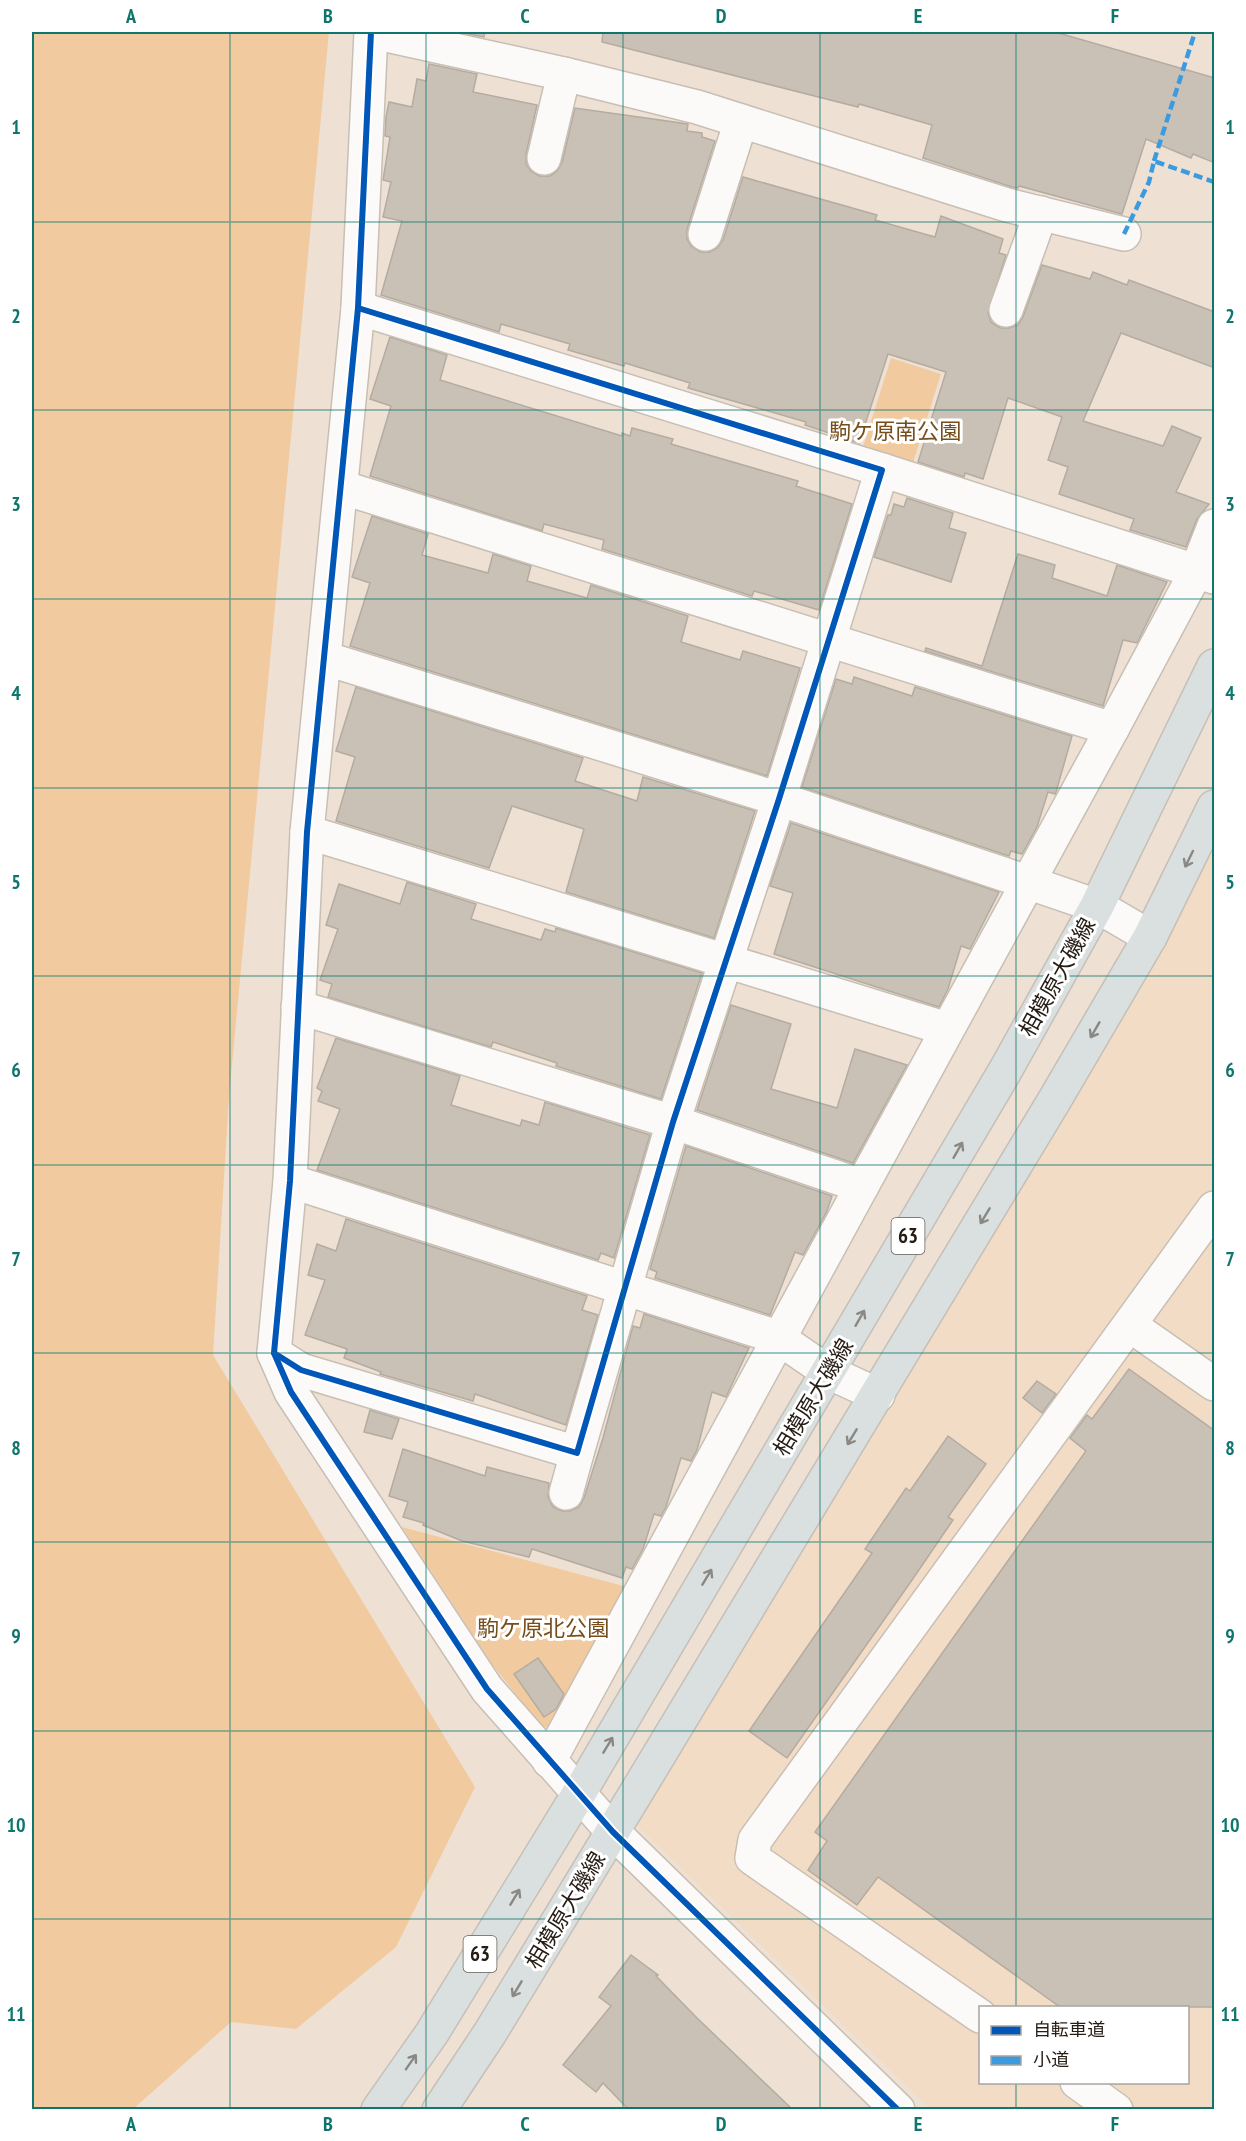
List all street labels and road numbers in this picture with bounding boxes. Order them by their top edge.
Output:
street label: 相模原大磯線 [1013,912,1101,1042]
road number: 63 [892,1218,924,1254]
street label: 相模原大磯線 [767,1333,859,1461]
street label: 相模原大磯線 [519,1846,611,1974]
road number: 63 [464,1936,496,1972]

